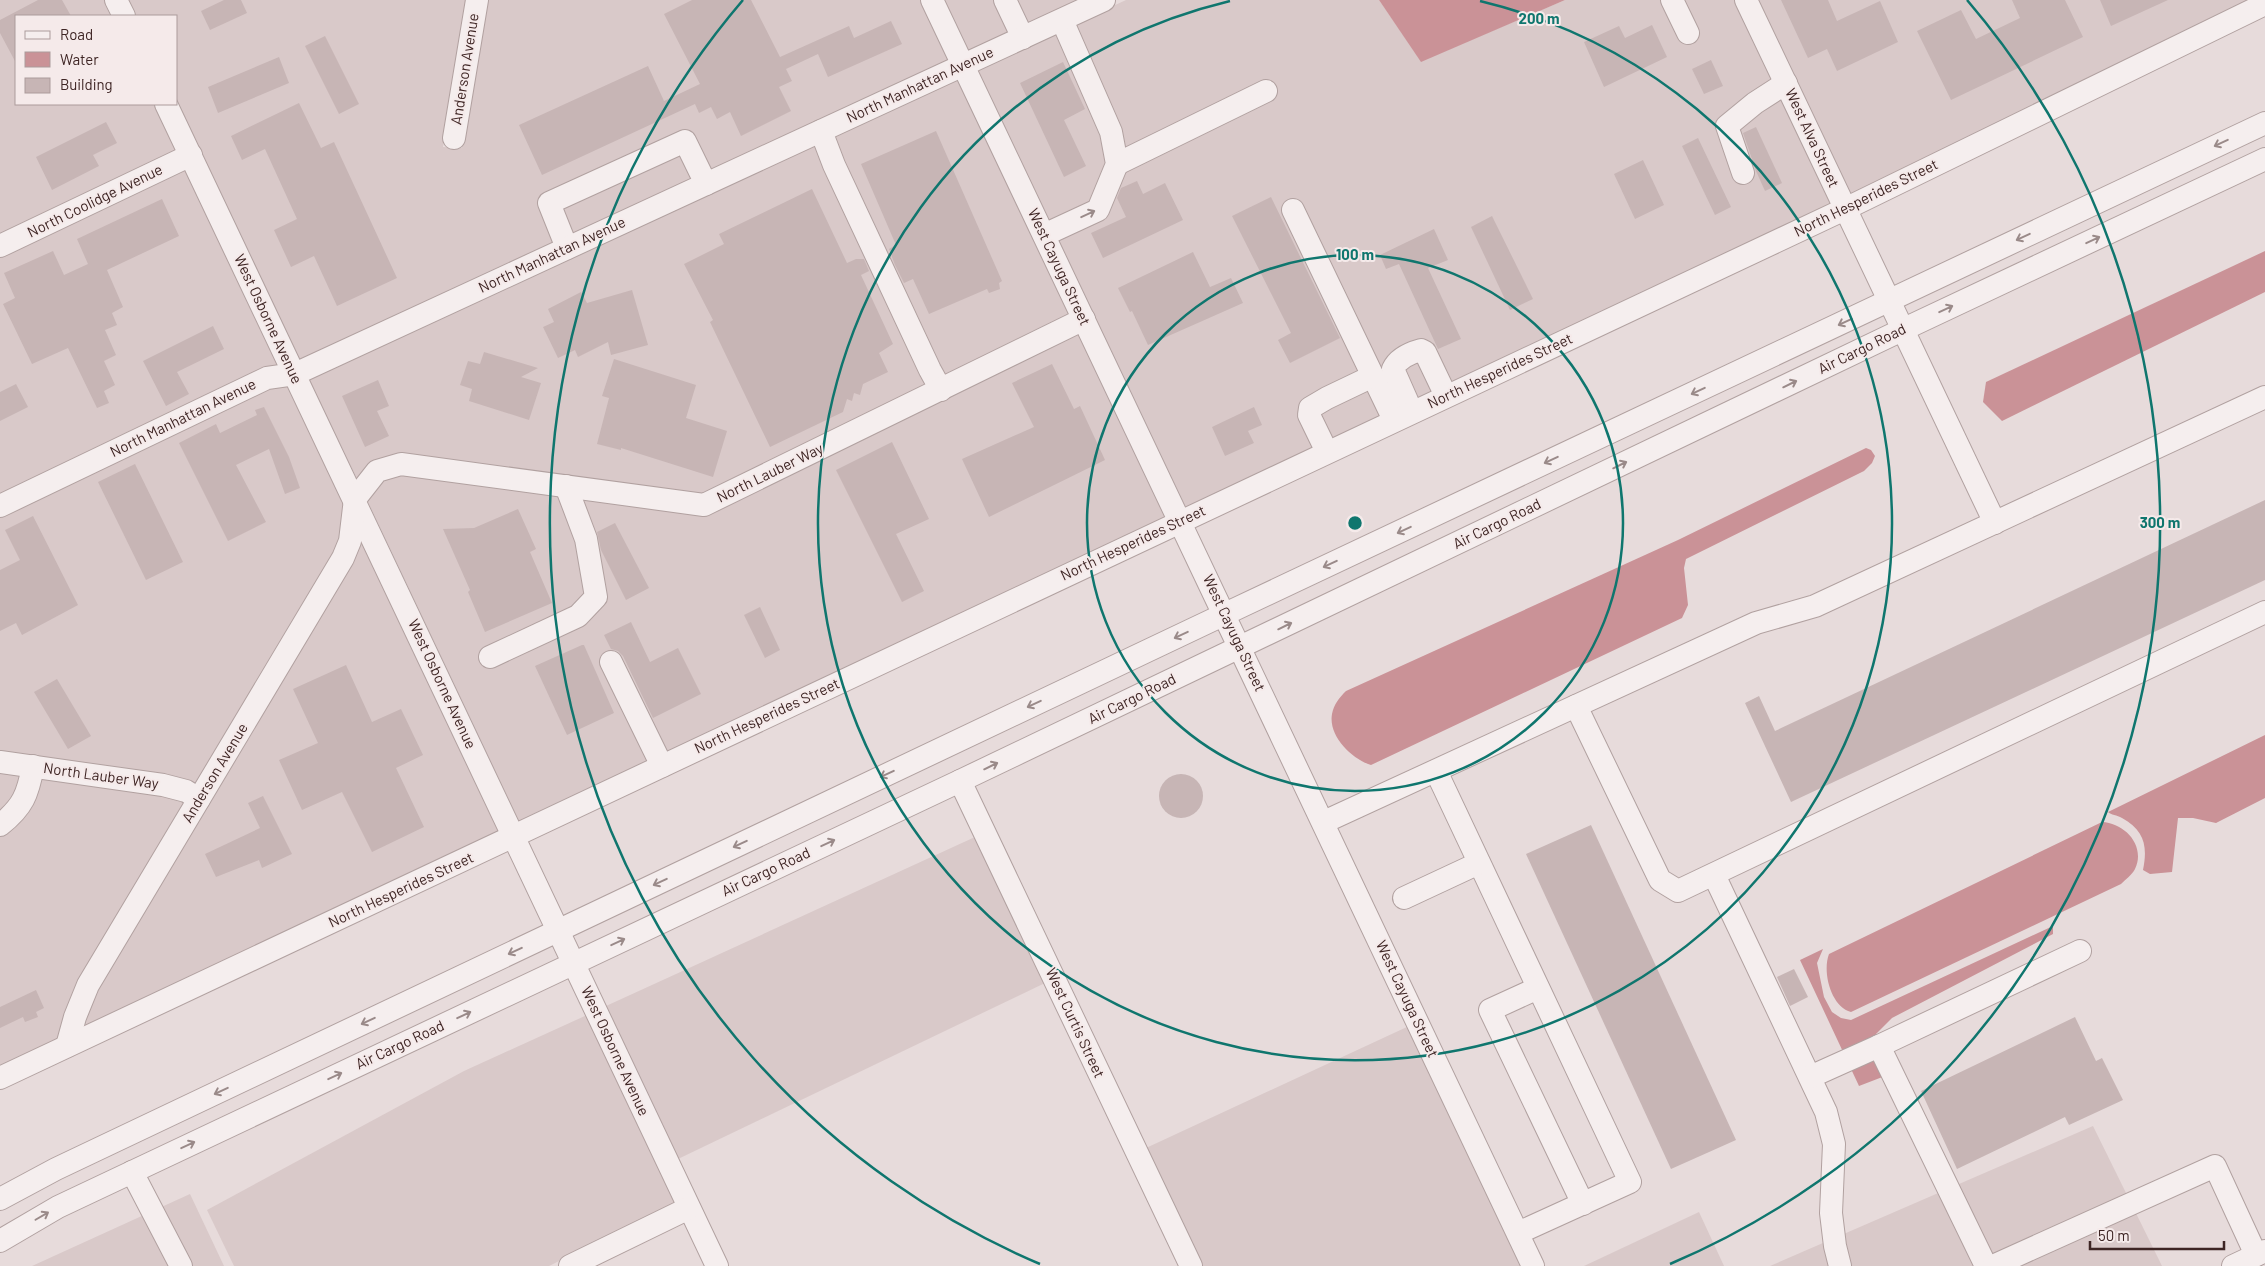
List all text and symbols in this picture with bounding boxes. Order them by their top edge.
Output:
text: 200 m [1518,9,1560,27]
street label: Anderson Avenue [446,12,482,126]
legend [15,15,178,105]
text: Road [60,25,93,43]
street label: North Manhattan Avenue [843,42,996,126]
text: Water [60,50,99,68]
text: Building [60,75,113,93]
street label: West Alva Street [1782,85,1844,190]
one-way arrow [2214,139,2229,149]
street label: North Hesperides Street [1791,154,1941,240]
street label: North Coolidge Avenue [24,160,165,241]
street label: West Cayuga Street [1025,205,1095,328]
one-way arrow [1080,209,1095,219]
street label: North Manhattan Avenue [475,212,628,296]
one-way arrow [2016,233,2031,243]
one-way arrow [2086,235,2101,245]
text: 100 m [1336,245,1374,263]
street label: West Osborne Avenue [231,251,307,386]
one-way arrow [1938,304,1953,313]
one-way arrow [1837,317,1852,327]
street label: Air Cargo Road [1815,319,1909,377]
street label: North Hesperides Street [1424,329,1575,412]
street label: North Manhattan Avenue [107,374,258,460]
one-way arrow [1782,378,1797,388]
one-way arrow [1690,386,1705,396]
street label: North Lauber Way [713,439,826,506]
one-way arrow [1543,456,1558,466]
one-way arrow [1613,459,1628,469]
street label: Air Cargo Road [1450,494,1544,552]
street label: North Hesperides Street [1057,501,1208,584]
text: 300 m [2140,513,2180,531]
centre of rings [1346,514,1364,532]
one-way arrow [1396,525,1411,535]
one-way arrow [1323,560,1338,569]
street label: West Cayuga Street [1200,571,1270,694]
street label: West Osborne Avenue [405,616,481,751]
one-way arrow [1277,621,1292,631]
one-way arrow [1174,630,1189,640]
street label: Air Cargo Road [1085,669,1179,727]
street label: North Hesperides Street [691,674,842,757]
one-way arrow [1027,700,1042,710]
street label: Anderson Avenue [177,719,251,825]
street label: North Lauber Way [42,758,160,792]
one-way arrow [983,761,998,770]
one-way arrow [880,770,895,779]
one-way arrow [820,838,835,847]
one-way arrow [733,839,748,849]
street label: Air Cargo Road [718,843,813,899]
street label: North Hesperides Street [325,848,476,931]
one-way arrow [653,878,668,887]
one-way arrow [610,937,625,946]
street label: West Cayuga Street [1373,937,1443,1060]
one-way arrow [508,947,523,956]
street label: West Curtis Street [1043,965,1109,1080]
street label: West Osborne Avenue [578,983,654,1118]
one-way arrow [456,1010,471,1019]
street label: Air Cargo Road [352,1016,447,1072]
one-way arrow [361,1017,376,1026]
one-way arrow [327,1071,342,1080]
one-way arrow [214,1087,229,1096]
one-way arrow [180,1140,195,1150]
one-way arrow [34,1211,49,1221]
scale bar [2090,1218,2224,1250]
text: 50 m [2098,1226,2130,1244]

